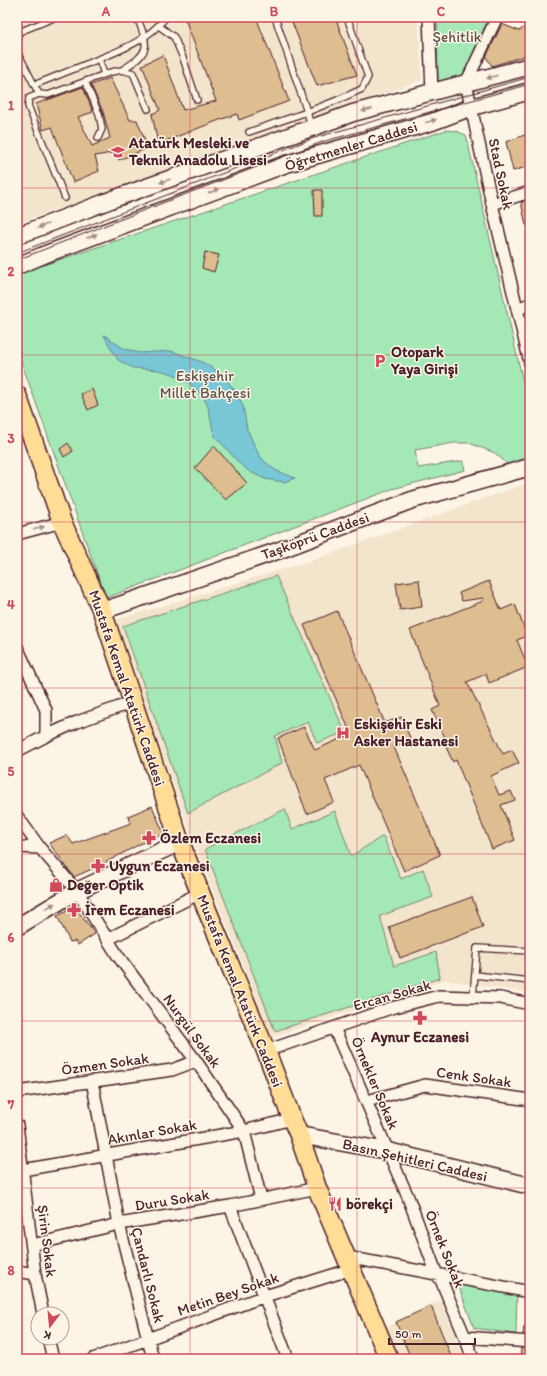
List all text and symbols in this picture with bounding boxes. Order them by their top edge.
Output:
text: A [101,4,111,19]
text: B [270,4,279,19]
text: C [437,4,446,19]
park label: Şehitlik [433,28,482,46]
one-way arrow [486,74,499,80]
text: 1 [8,98,14,113]
one-way arrow [360,107,373,113]
street label: Öğretmenler Caddesi [282,117,420,175]
one-way arrow [426,118,438,124]
place label: Atatürk Mesleki ve Teknik Anadolu Lisesi [128,134,267,169]
street label: Stad Sokak [485,137,517,212]
school or university icon: Atatürk Mesleki ve Teknik Anadolu Lisesi [110,144,126,160]
one-way arrow [159,178,171,184]
one-way arrow [209,188,221,194]
one-way arrow [37,224,49,230]
one-way arrow [87,233,99,239]
text: 2 [8,264,15,279]
place label: Otopark Yaya Girişi [390,343,458,379]
parking icon: Otopark Yaya Girişi [372,353,388,369]
park label: Eskişehir Millet Bahçesi [160,367,250,402]
text: 3 [7,431,15,446]
street label: Taşköprü Caddesi [259,508,371,564]
one-way arrow [34,525,46,531]
street label: Mustafa Kemal Atatürk Caddesi [85,588,169,788]
text: 4 [7,597,15,612]
place label: Eskişehir Eski Asker Hastanesi [353,715,459,750]
hospital icon: Eskişehir Eski Asker Hastanesi [335,725,351,741]
text: 5 [8,764,15,779]
place label: Özlem Eczanesi [160,829,261,847]
pharmacy icon: Özlem Eczanesi [141,830,157,846]
place label: Uygun Eczanesi [109,857,210,876]
pharmacy icon: Uygun Eczanesi [90,858,106,874]
place label: Değer Optik [67,876,144,895]
shop icon: Değer Optik [48,877,64,893]
street label: Mustafa Kemal Atatürk Caddesi [193,892,287,1090]
place label: İrem Eczanesi [85,901,175,919]
pharmacy icon: İrem Eczanesi [66,902,82,918]
one-way arrow [44,903,56,910]
text: 6 [8,930,15,945]
street label: Ercan Sokak [351,975,433,1015]
street label: Nurgül Sokak [159,991,225,1072]
pharmacy icon: Aynur Eczanesi [412,1010,428,1026]
place label: Aynur Eczanesi [370,1028,469,1047]
street label: Örnekler Sokak [347,1034,403,1133]
street label: Özmen Sokak [60,1049,150,1079]
street label: Cenk Sokak [435,1063,513,1091]
text: 7 [7,1097,15,1112]
street label: Akınlar Sokak [106,1115,198,1149]
street label: Basın Şehitleri Caddesi [341,1135,489,1185]
street label: Duru Sokak [134,1185,211,1215]
place label: börekçi [346,1195,393,1214]
restaurant icon: börekçi [327,1196,343,1212]
street label: Şirin Sokak [34,1204,60,1278]
street label: Örnek Sokak [421,1207,469,1291]
street label: Çandarlı Sokak [127,1225,169,1325]
text: 8 [7,1263,15,1278]
street label: Metin Bey Sokak [175,1268,281,1320]
north arrow [30,1306,70,1346]
scale bar [389,1320,475,1346]
text: 50 m [395,1327,421,1341]
text: K [41,1328,53,1342]

